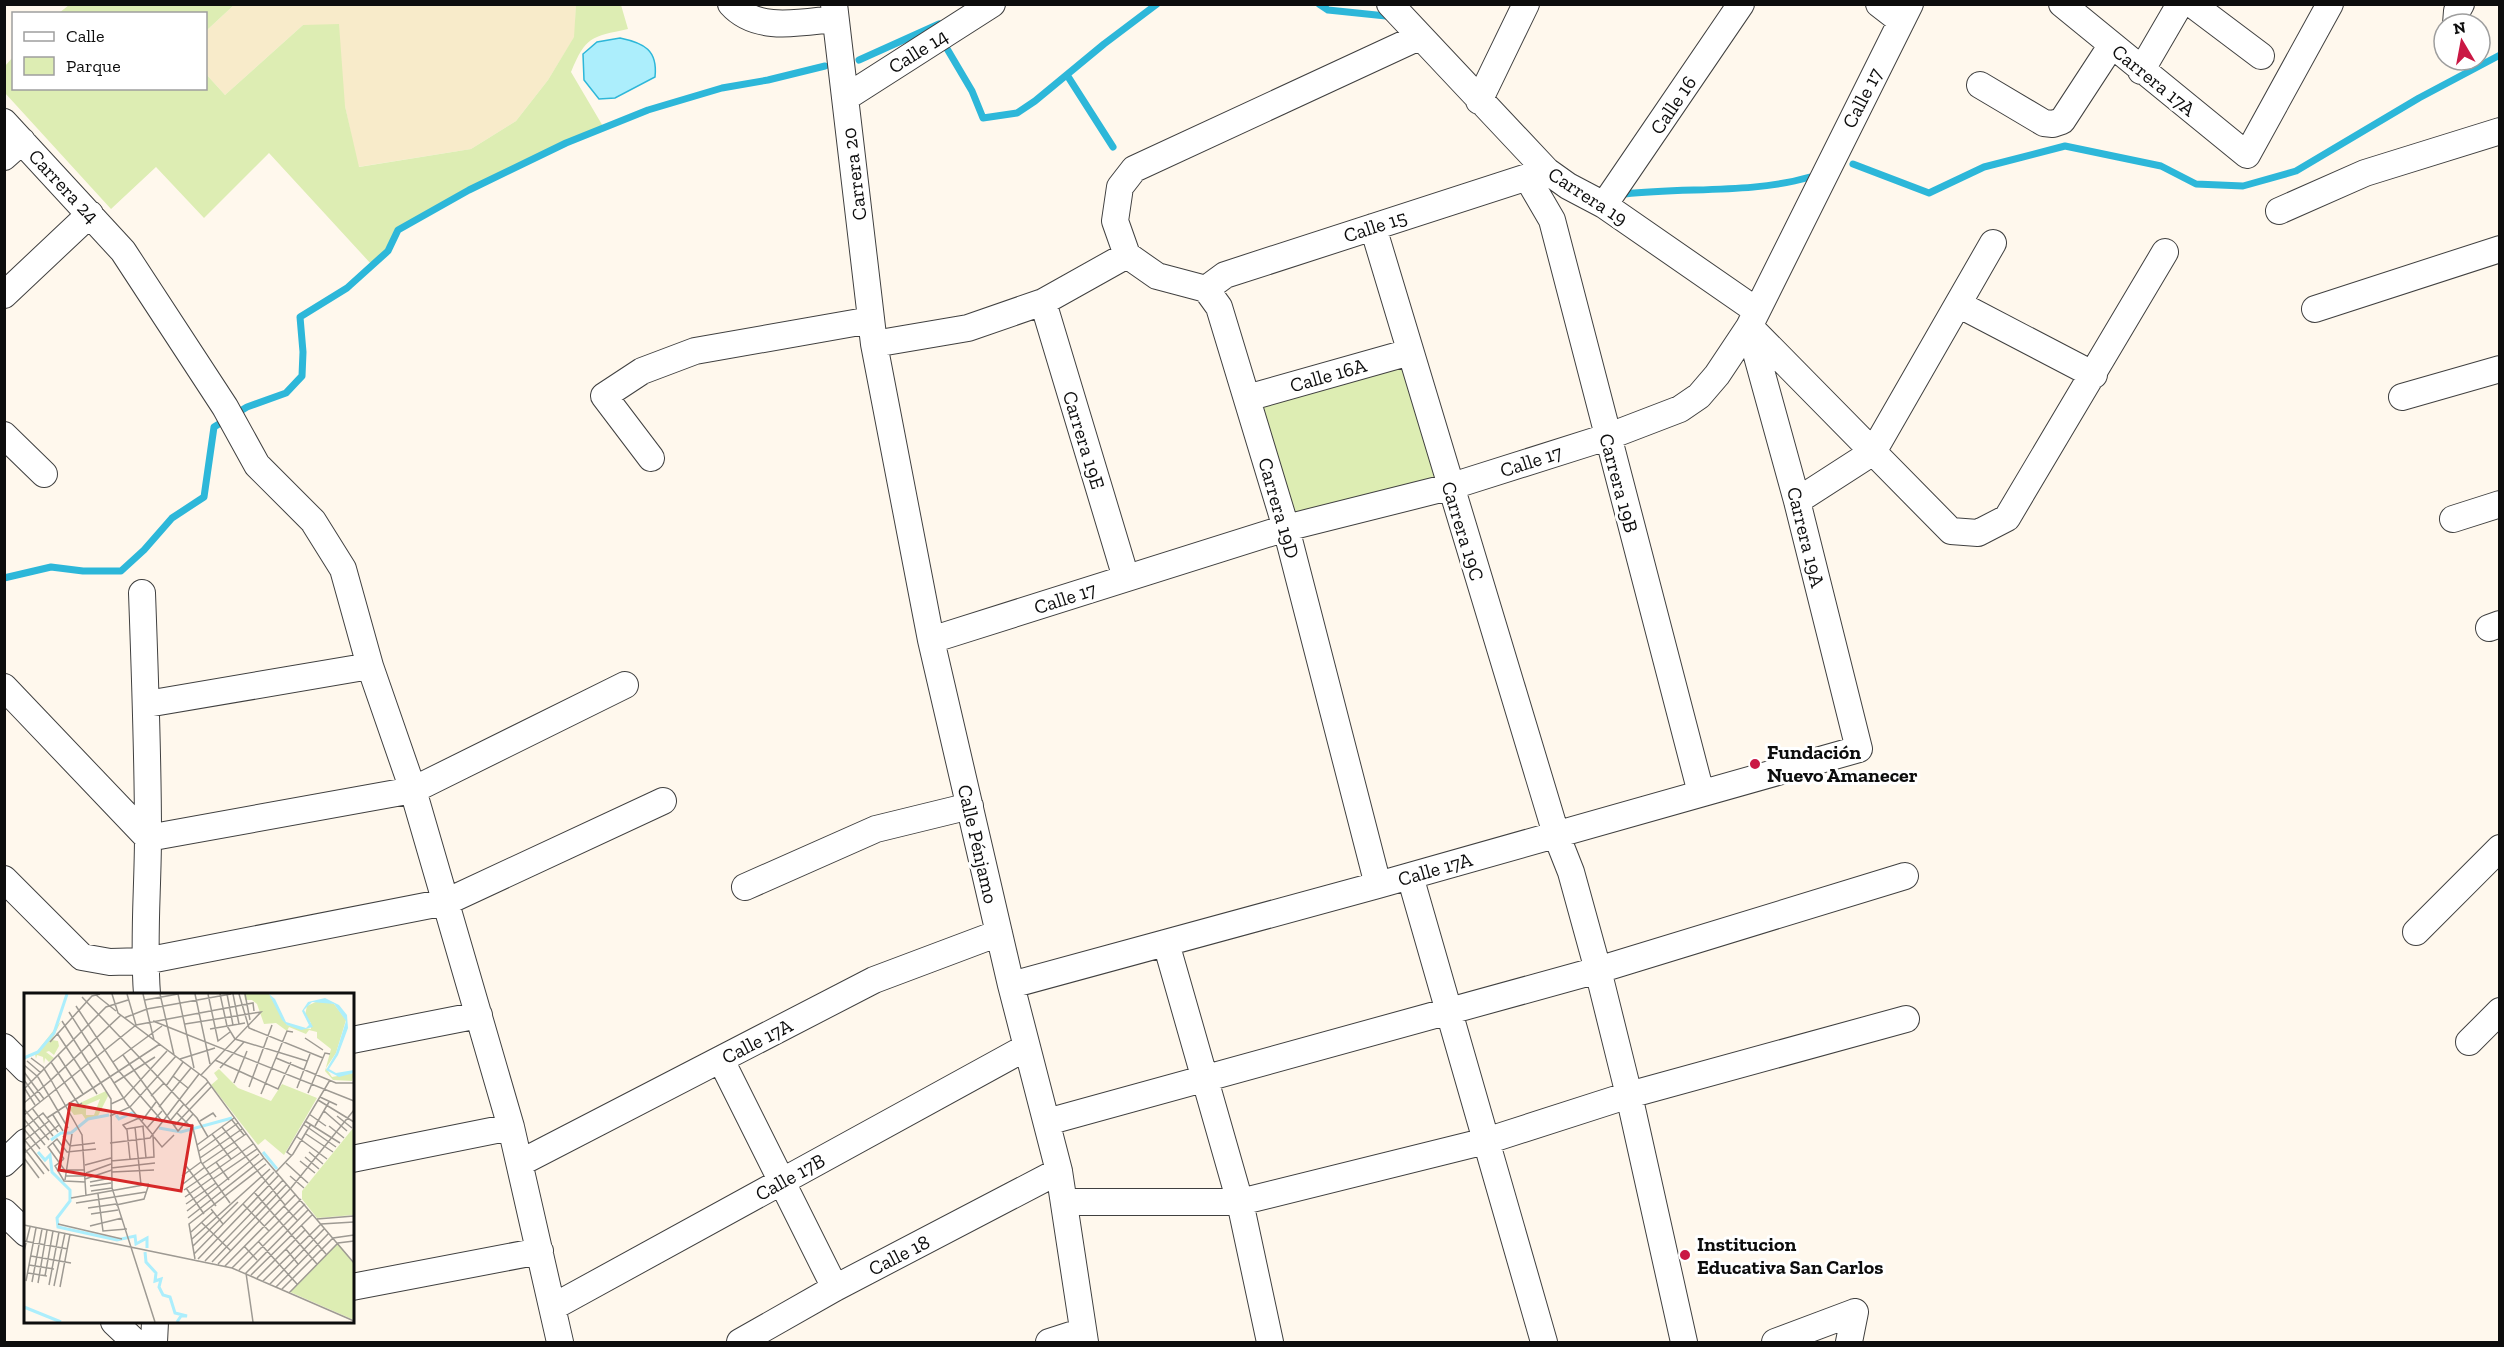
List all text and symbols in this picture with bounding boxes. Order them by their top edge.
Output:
legend [12,12,207,90]
north arrow [2432,12,2492,72]
text: N [2452,17,2467,38]
street label: Calle 14 [884,23,952,79]
text: Calle [66,25,104,47]
street label: Carrera 17A [2107,39,2201,122]
text: Parque [66,55,121,77]
street label: Calle 17 [1837,64,1887,132]
street label: Calle 16 [1645,71,1701,139]
street label: Carrera 20 [836,126,872,222]
street label: Carrera 24 [24,144,104,228]
street label: Carrera 19 [1544,162,1632,230]
street label: Calle 15 [1340,205,1410,247]
street label: Calle 16A [1287,352,1370,397]
street label: Carrera 19E [1058,388,1110,492]
street label: Carrera 19B [1594,431,1644,535]
street label: Calle 17 [1497,440,1566,482]
street label: Carrera 19D [1253,455,1305,561]
street label: Carrera 19C [1437,478,1489,584]
street label: Carrera 19A [1782,484,1830,591]
street label: Calle 17 [1031,577,1100,619]
place label: Fundación Nuevo Amanecer [1767,740,1918,787]
marker: Fundación Nuevo Amanecer [1748,757,1762,771]
street label: Calle Pénjamo [953,782,1003,906]
street label: Calle 17A [1395,847,1476,891]
inset map [24,993,354,1323]
street label: Calle 17A [718,1013,797,1069]
street label: Calle 17B [751,1148,829,1206]
street label: Calle 18 [864,1229,934,1281]
place label: Institucion Educativa San Carlos [1697,1232,1883,1279]
marker: Institucion Educativa San Carlos [1678,1248,1692,1262]

